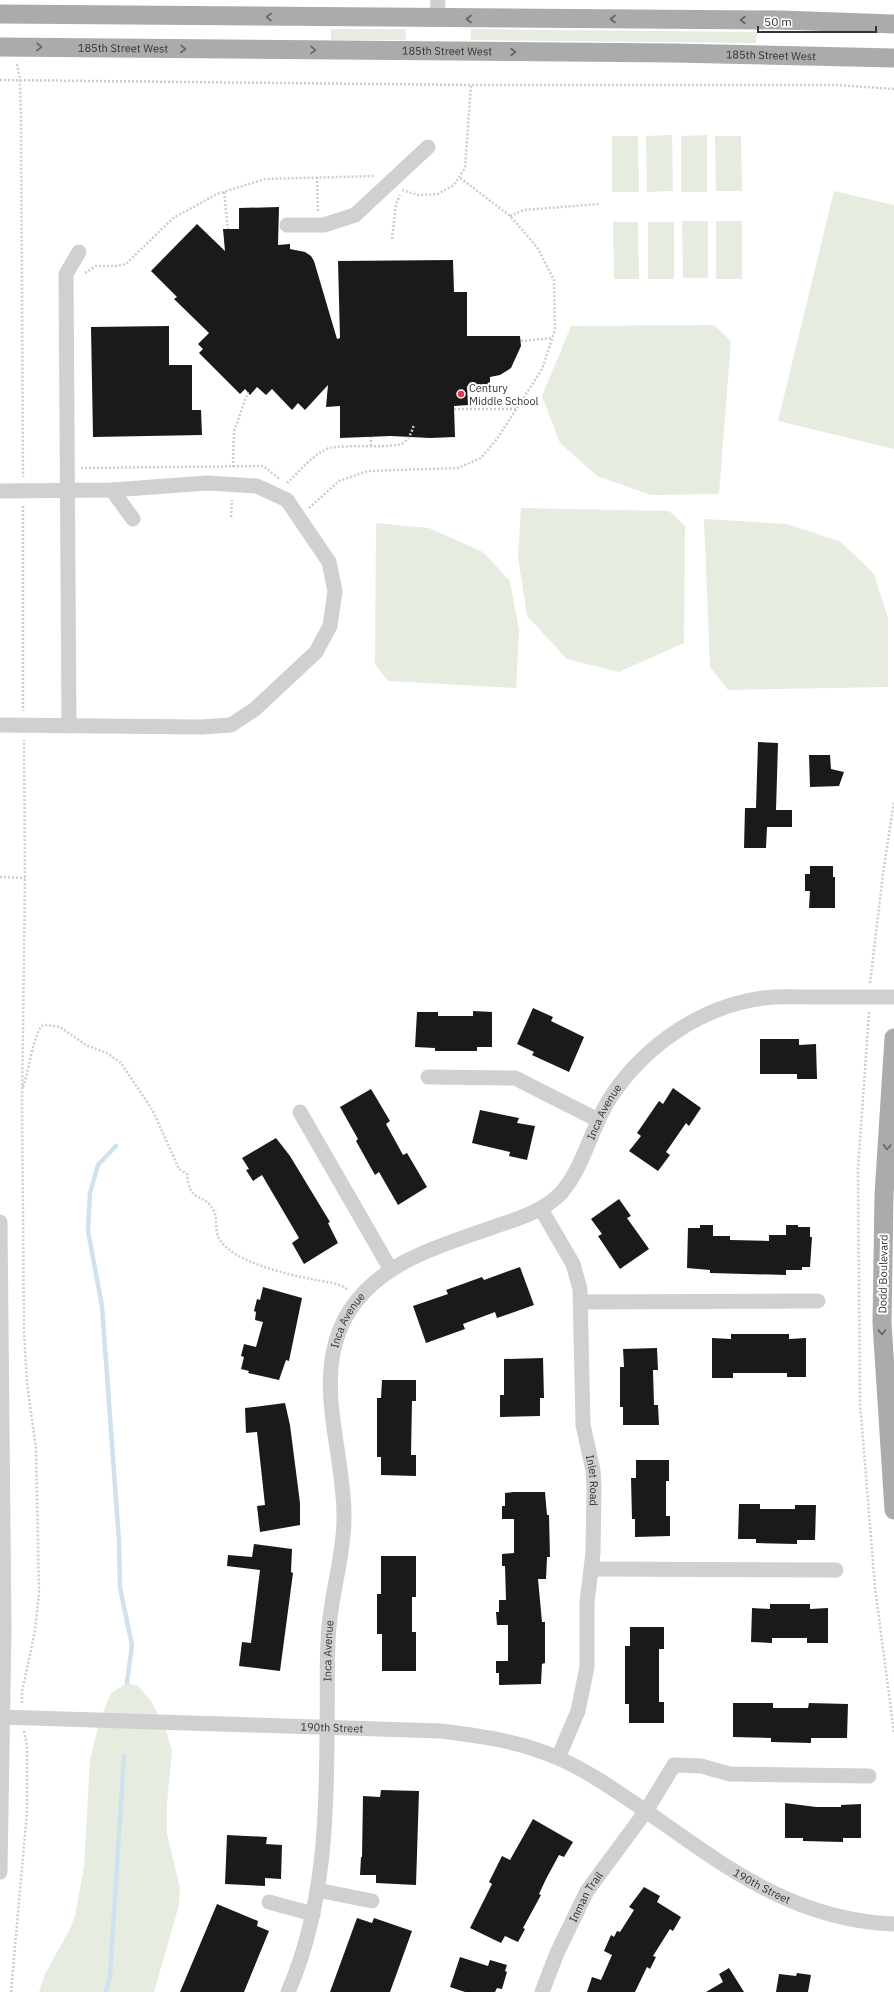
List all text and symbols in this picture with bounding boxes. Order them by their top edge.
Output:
scale bar [758,8,876,34]
one-way arrow [266,13,272,21]
one-way arrow [466,14,472,23]
text: 50 m [764,14,792,29]
one-way arrow [610,15,616,23]
one-way arrow [740,16,746,24]
street label: 185th Street West [78,41,168,55]
one-way arrow [36,43,42,51]
one-way arrow [180,44,186,53]
street label: 185th Street West [402,44,492,58]
one-way arrow [310,46,316,54]
street label: 185th Street West [726,47,816,63]
one-way arrow [510,48,516,56]
place label: Century Middle School [469,381,539,408]
marker: Century Middle School [456,389,466,399]
street label: Inca Avenue [584,1081,625,1142]
one-way arrow [882,1143,891,1150]
street label: Dodd Boulevard [875,1234,891,1314]
street label: Inca Avenue [327,1289,368,1350]
one-way arrow [878,1329,886,1335]
street label: Inlet Road [583,1453,601,1506]
street label: Inca Avenue [320,1619,337,1682]
street label: 190th Street [300,1720,364,1736]
street label: 190th Street [731,1865,793,1907]
street label: Inman Trail [566,1869,606,1925]

